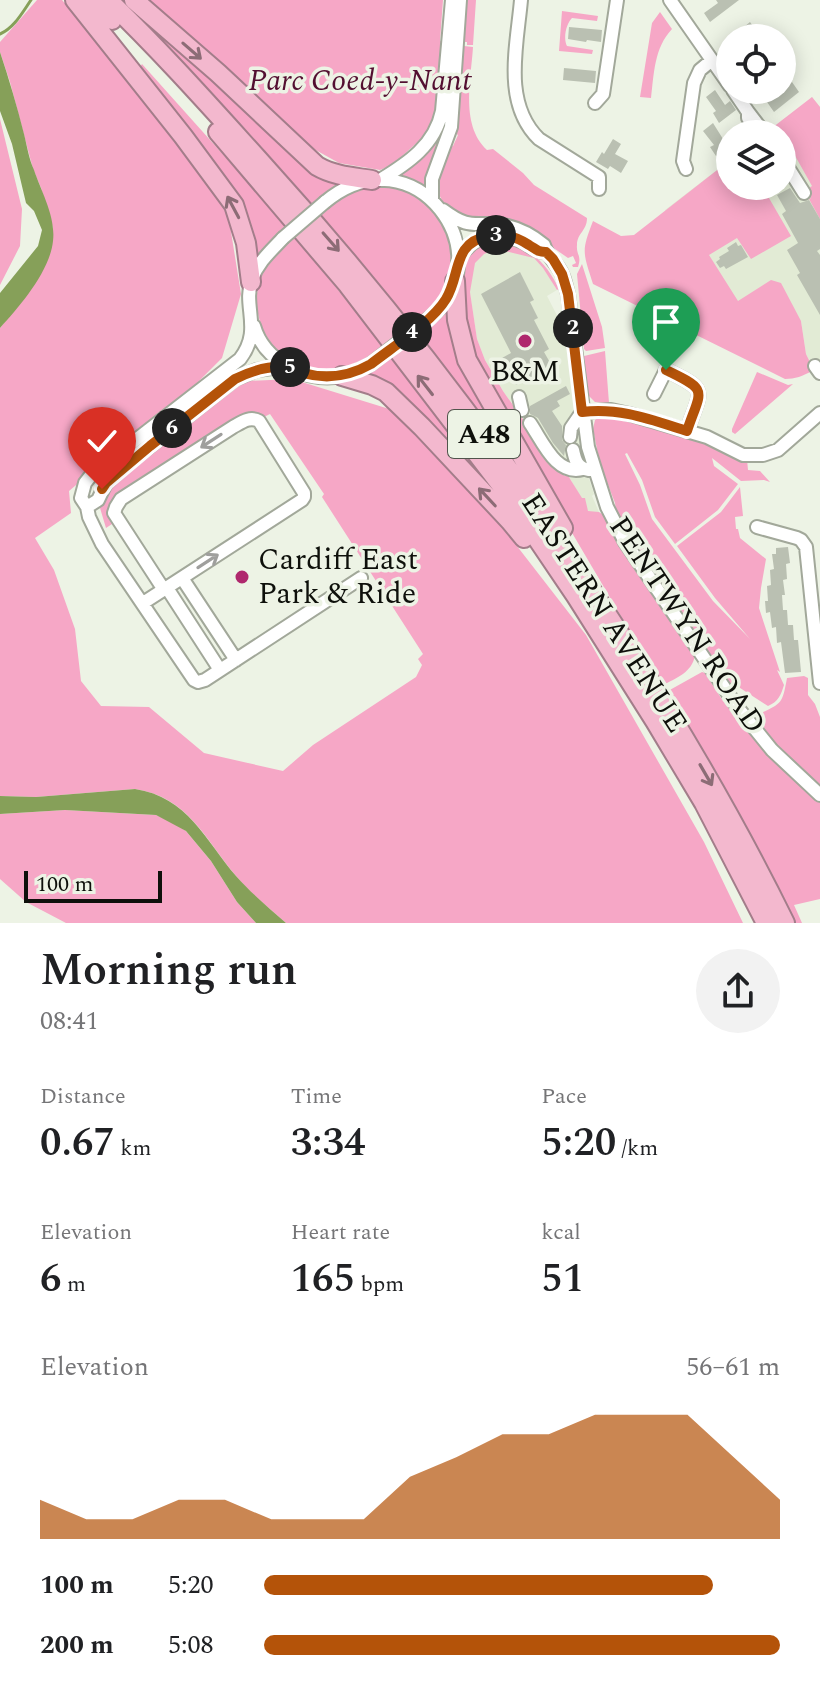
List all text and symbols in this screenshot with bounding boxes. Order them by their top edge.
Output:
map controls [716,24,796,200]
button: locate [716,24,796,104]
one-way arrow [182,42,202,60]
park label: Parc Coed-y-Nant [249,58,472,104]
button: layers [716,120,796,200]
one-way arrow [225,196,241,219]
pin: 3 [476,215,516,255]
text: 3 [490,218,502,251]
one-way arrow [322,232,340,252]
pin [632,288,700,370]
icon: arrive [644,300,688,344]
pin: 2 [553,308,593,348]
text: 2 [567,311,579,344]
pin: 4 [392,312,432,352]
text: 4 [406,315,418,348]
marker: B&M [516,332,534,350]
pin: 5 [270,347,310,387]
place label: B&M [490,349,560,395]
text: 5 [284,350,296,383]
one-way arrow [416,375,433,396]
pin [68,407,136,489]
pin: 6 [152,408,192,448]
road number: A48 [448,410,520,458]
text: 6 [166,411,178,444]
icon: check [80,419,124,463]
one-way arrow [200,434,223,450]
street label: EASTERN AVENUE [509,484,699,742]
one-way arrow [479,487,497,507]
street label: PENTWYN ROAD [597,507,777,743]
place label: Cardiff East Park & Ride [258,537,418,617]
one-way arrow [196,552,219,568]
marker: Cardiff East Park & Ride [233,568,251,586]
one-way arrow [698,763,714,786]
scale bar [24,867,162,903]
text: 100 m [36,868,93,901]
text: Morning run [40,937,297,1004]
button: share [696,949,780,1033]
text: 08:41 [40,1001,99,1041]
text: Distance [40,1080,126,1113]
text: Time [291,1080,342,1113]
text: Pace [541,1080,587,1113]
text: 0.67 [40,1113,115,1174]
text: 3:34 [291,1113,365,1174]
text: 5:20 [541,1113,616,1174]
text: km [115,1132,151,1165]
text: /km [616,1132,658,1165]
text: Elevation [40,1216,132,1249]
text: Heart rate [291,1216,390,1249]
text: kcal [541,1216,581,1249]
text: 6 [40,1249,61,1310]
text: 165 [291,1249,355,1310]
text: 51 [541,1249,584,1310]
text: m [61,1268,86,1301]
text: bpm [355,1268,404,1301]
text: Elevation [40,1347,149,1387]
text: 56–61 m [686,1347,780,1387]
text: 100 m [40,1565,114,1605]
text: 5:20 [168,1565,214,1605]
text: 200 m [40,1625,114,1665]
text: 5:08 [168,1625,214,1665]

